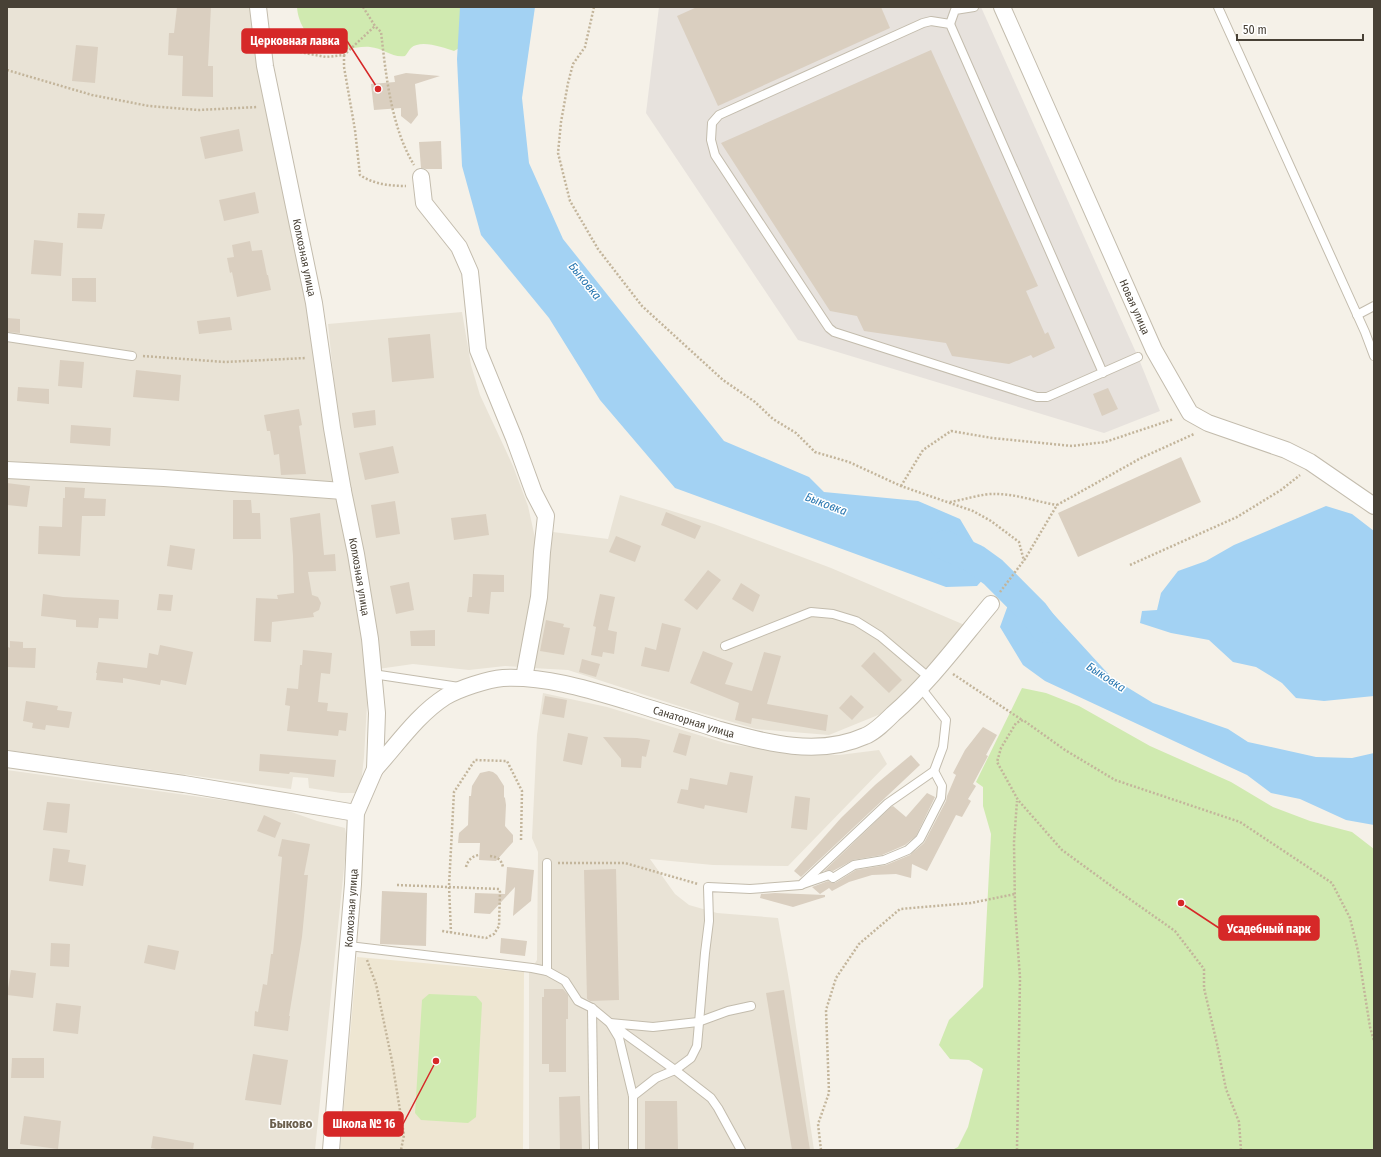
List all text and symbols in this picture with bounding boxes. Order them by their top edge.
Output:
scale bar [1237,16,1363,42]
text: 50 m [1243,23,1267,37]
callout: Церковная лавка [242,29,347,53]
text: Церковная лавка [250,34,340,48]
street label: Колхозная улица [290,218,318,298]
water label: Быковка [566,260,604,302]
street label: Новая улица [1117,277,1152,337]
water label: Быковка [803,490,849,518]
street label: Колхозная улица [346,537,372,617]
water label: Быковка [1084,659,1128,695]
street label: Санаторная улица [651,704,736,741]
street label: Колхозная улица [342,868,361,948]
callout: Усадебный парк [1219,916,1319,940]
text: Усадебный парк [1226,922,1312,936]
callout: Школа № 16 [324,1112,403,1136]
district label: Быково [270,1116,312,1131]
text: Школа № 16 [333,1117,395,1131]

